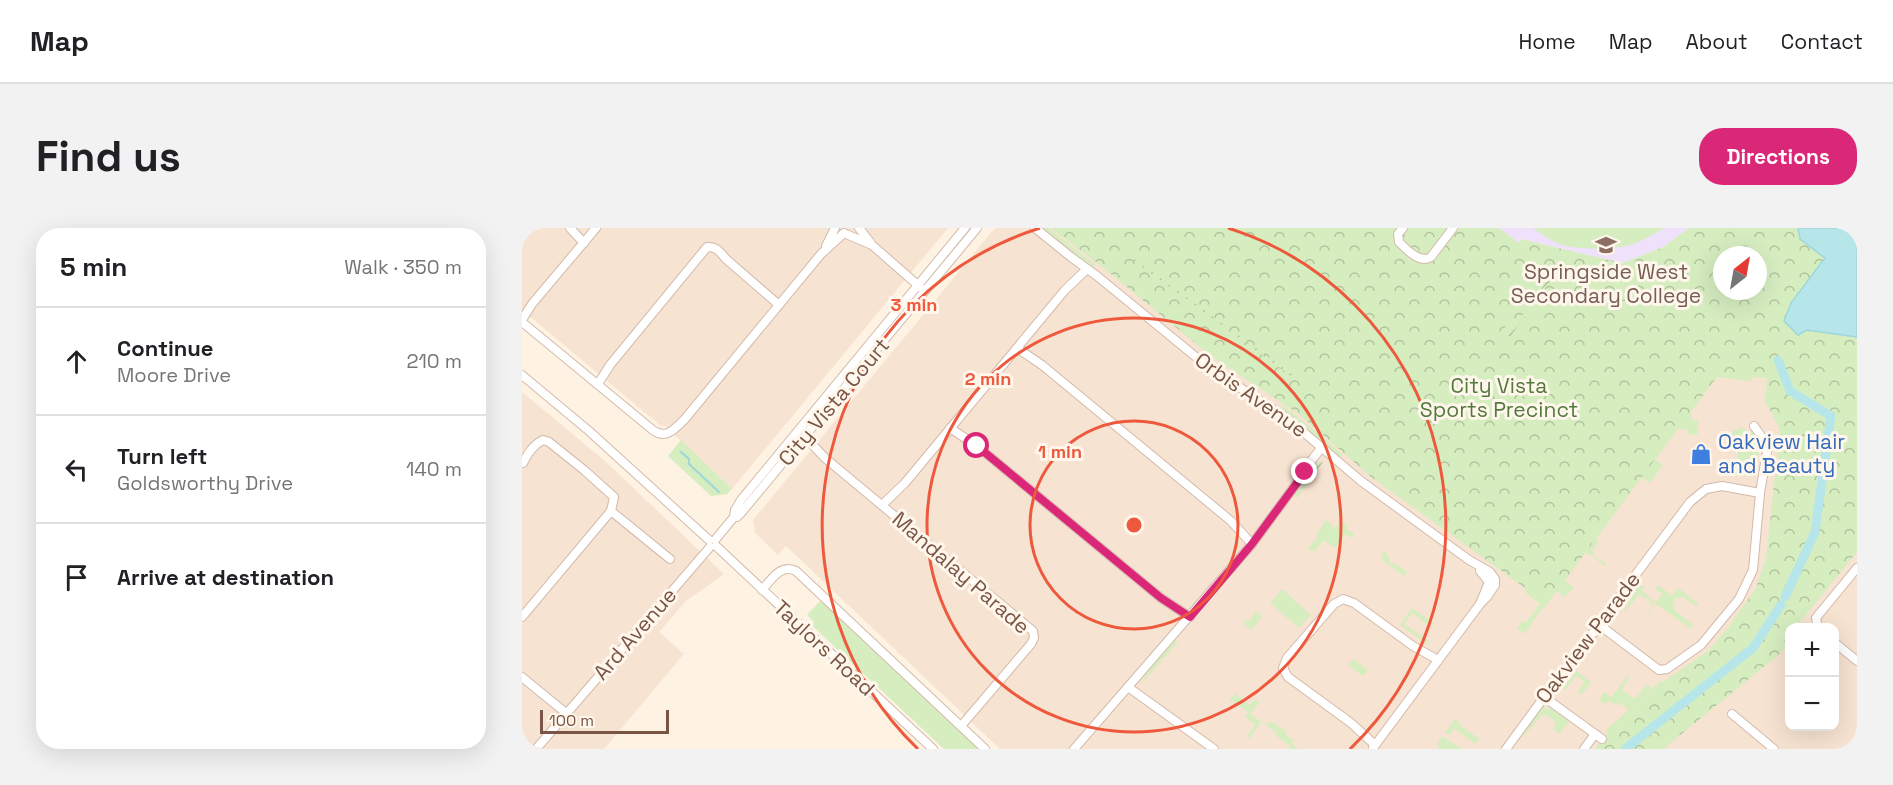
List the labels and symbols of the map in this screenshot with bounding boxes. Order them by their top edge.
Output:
school or university icon: Springside West Secondary College [1594,233,1618,257]
north arrow [1713,246,1767,300]
place label: Springside West Secondary College [1511,258,1701,309]
text: 3 min [891,293,937,316]
street label: City Vista Court [772,332,895,471]
street label: Orbis Avenue [1190,346,1313,443]
text: 2 min [965,367,1011,390]
park label: City Vista Sports Precinct [1420,372,1578,423]
place label: Oakview Hair and Beauty [1718,428,1845,479]
route start [963,432,989,458]
text: 1 min [1038,440,1082,463]
shop icon: Oakview Hair and Beauty [1689,442,1713,466]
route end [1291,458,1317,484]
street label: Mandalay Parade [887,505,1036,640]
centre of rings [1124,515,1144,535]
street label: Oakview Parade [1529,566,1646,709]
street label: Ard Avenue [587,582,682,685]
street label: Taylors Road [768,594,881,702]
scale bar [540,707,669,735]

